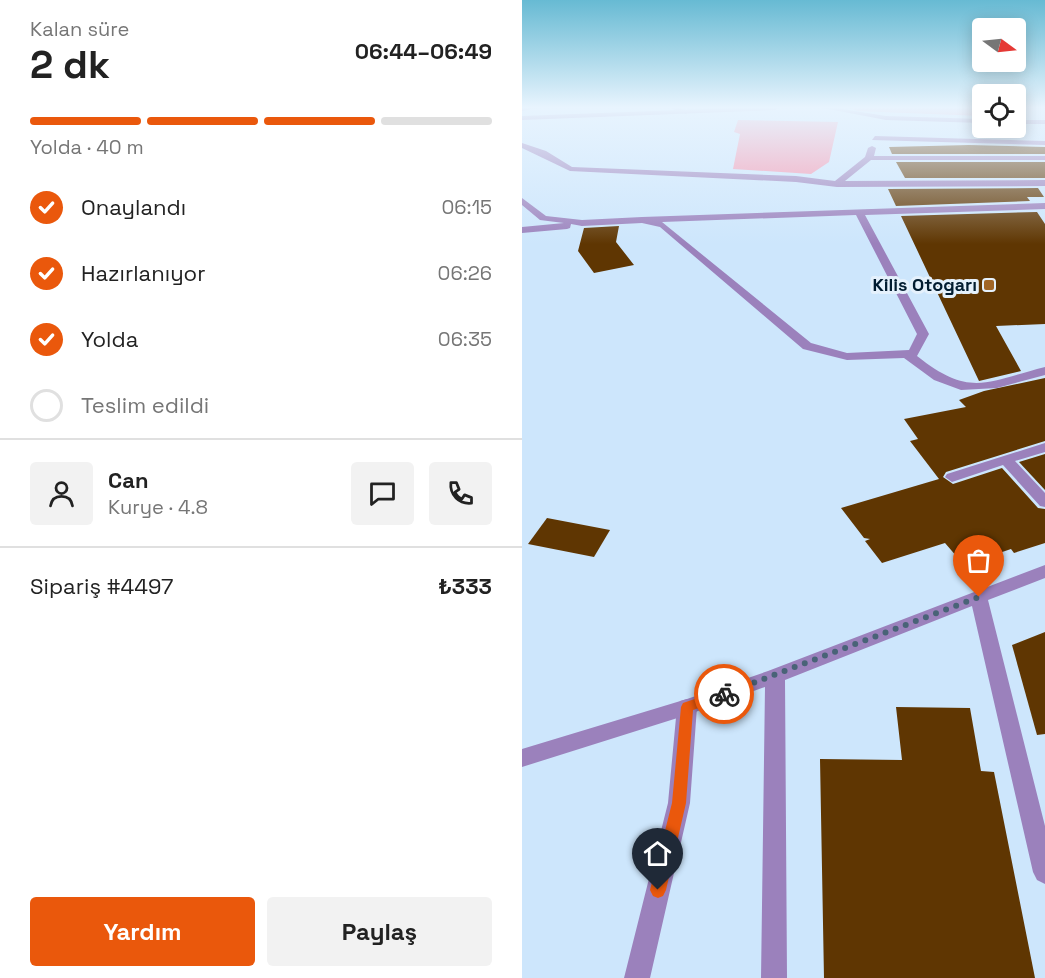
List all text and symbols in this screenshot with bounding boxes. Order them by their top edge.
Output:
text: Kalan süre [30,16,129,42]
north arrow [972,18,1026,72]
map controls [972,18,1026,138]
text: 06:44–06:49 [355,37,492,65]
text: 2 dk [30,40,110,89]
button: locate [972,84,1026,138]
text: Yolda · 40 m [30,134,144,160]
icon: check [30,191,63,224]
text: Onaylandı [81,193,186,221]
text: 06:15 [442,194,492,220]
icon: check [30,257,63,290]
text: Hazırlanıyor [81,259,206,287]
text: 06:26 [438,260,492,286]
place label: Kilis Otogarı [872,273,977,296]
marker: Kilis Otogarı [982,278,996,292]
icon: check [30,323,63,356]
text: Yolda [81,325,138,353]
text: 06:35 [438,326,492,352]
text: Teslim edildi [81,391,209,419]
button: person [30,462,93,525]
button: chat [351,462,414,525]
button: phone [429,462,492,525]
text: Can [108,466,148,494]
text: Kurye · 4.8 [108,494,208,520]
pin [953,535,1004,597]
icon: bag [962,544,995,577]
text: Sipariş #4497 [30,572,173,600]
text: ₺333 [438,572,492,600]
courier [694,664,754,724]
icon: bike [708,678,741,711]
pin [632,828,683,890]
icon: home [641,837,674,870]
button: Yardım [30,897,255,966]
button: Paylaş [267,897,492,966]

